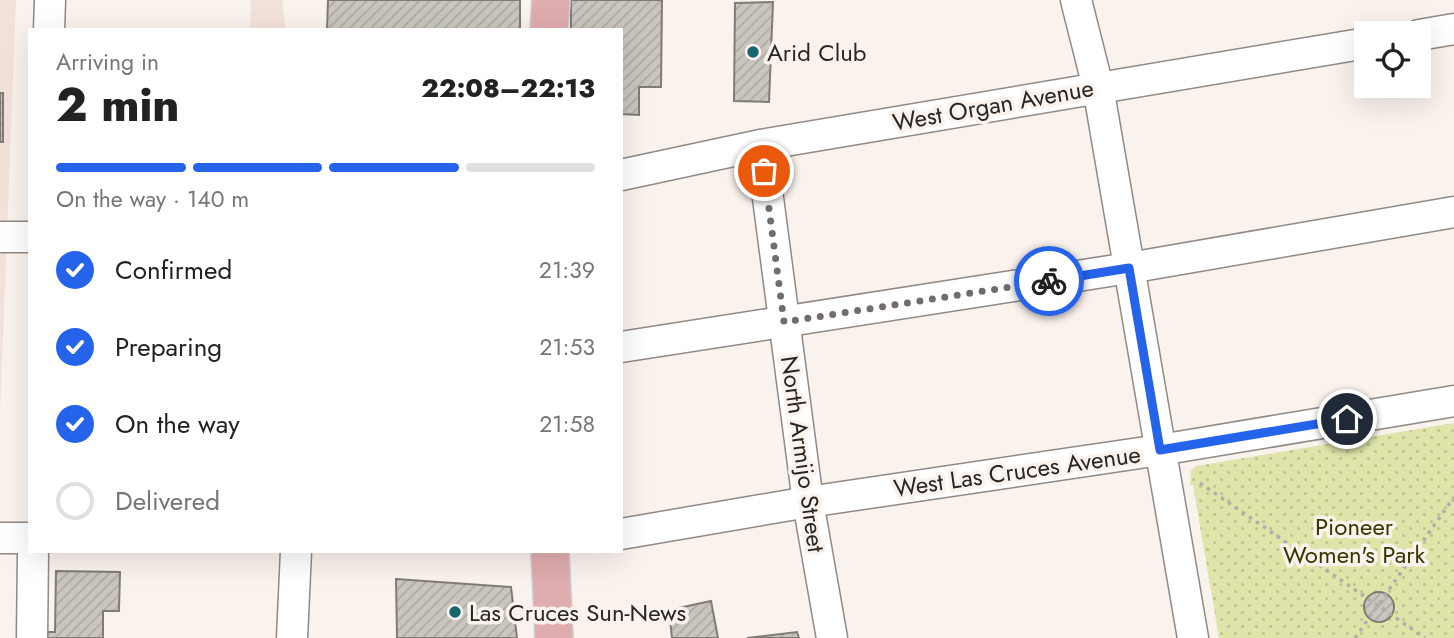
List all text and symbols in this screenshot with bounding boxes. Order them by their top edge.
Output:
map controls [1354,21,1431,98]
button: locate [1354,21,1431,98]
place label: Arid Club [767,35,866,70]
marker: Arid Club [745,44,761,60]
text: Arriving in [56,45,159,79]
text: 22:08–22:13 [421,69,595,107]
street label: West Organ Avenue [890,70,1096,140]
text: 2 min [56,72,180,138]
pin [734,141,794,201]
icon: bag [745,152,783,190]
text: On the way · 140 m [56,182,249,216]
courier [1014,246,1084,316]
icon: check [56,251,94,289]
text: Confirmed [115,251,232,289]
text: 21:39 [539,253,595,287]
icon: bike [1030,262,1068,300]
icon: check [56,328,94,366]
text: Preparing [115,328,222,366]
text: 21:53 [539,330,595,364]
street label: North Armijo Street [772,353,834,555]
pin [1317,389,1377,449]
icon: home [1328,400,1366,438]
icon: check [56,405,94,443]
text: On the way [115,405,240,443]
text: 21:58 [539,407,595,441]
street label: West Las Cruces Avenue [891,436,1143,506]
text: Delivered [115,482,220,520]
park label: Pioneer Women's Park [1283,509,1425,572]
place label: Las Cruces Sun-News [469,595,686,630]
marker: Las Cruces Sun-News [447,604,463,620]

